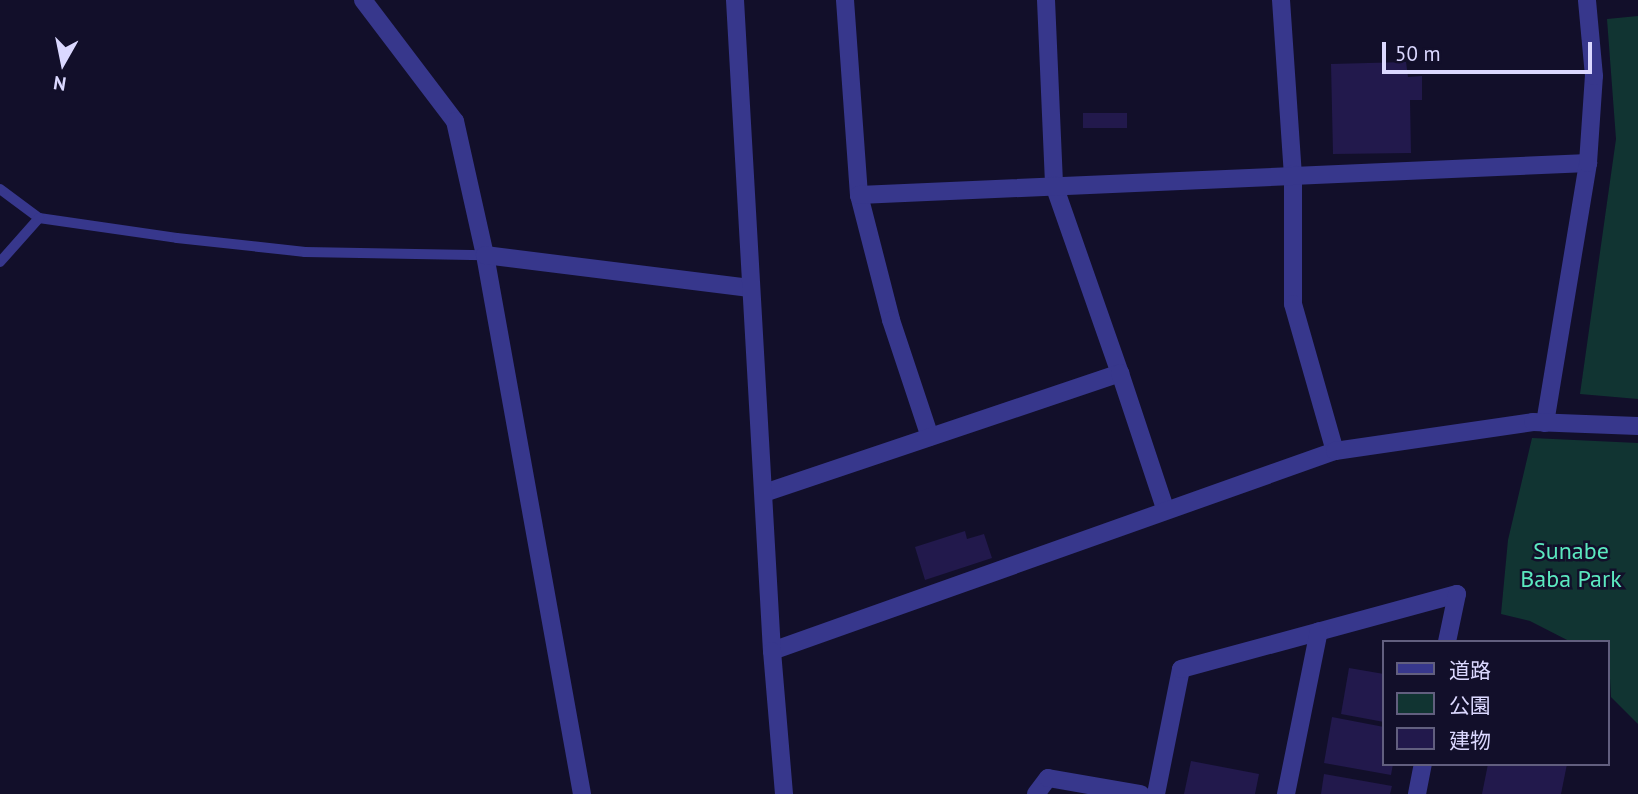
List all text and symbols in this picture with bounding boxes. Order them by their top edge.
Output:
north arrow [28,28,98,98]
scale bar [1386,28,1596,72]
text: 50 m [1395,40,1441,67]
text: N [52,71,68,97]
park label: Sunabe Baba Park [1520,537,1622,593]
legend [1382,640,1610,766]
text: 道路 [1449,657,1491,684]
text: 公園 [1449,692,1491,719]
text: 建物 [1449,727,1491,754]

